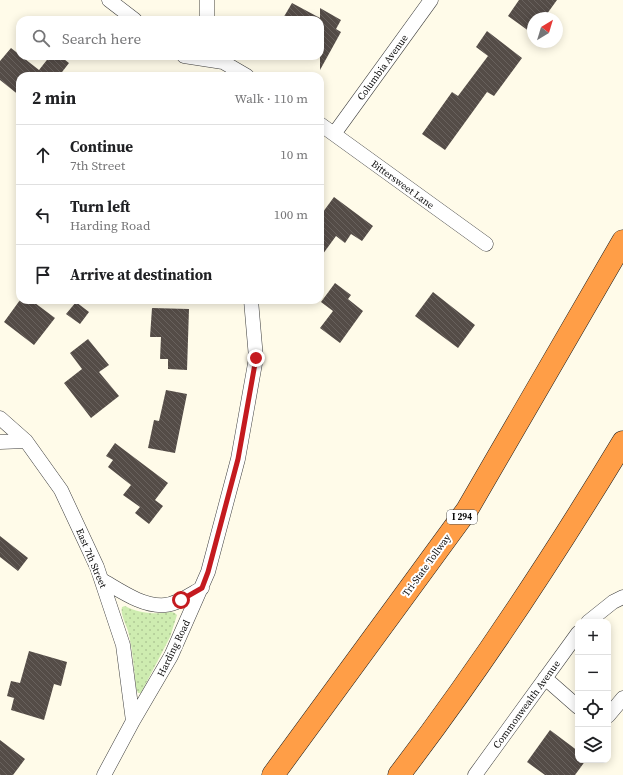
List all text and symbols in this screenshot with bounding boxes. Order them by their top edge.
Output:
north arrow [527,12,563,48]
search box [16,16,324,60]
icon: search [30,27,52,49]
text: Search here [62,28,141,49]
street label: Columbia Avenue [354,32,411,103]
text: 2 min [32,86,76,110]
text: Walk · 110 m [235,90,308,107]
text: Continue [70,136,133,157]
icon: ahead [32,144,54,166]
text: 10 m [280,146,308,163]
text: 7th Street [70,157,125,174]
street label: Bittersweet Lane [369,157,437,212]
text: Turn left [70,196,130,217]
icon: left [32,204,54,226]
text: 100 m [274,206,308,223]
text: Harding Road [70,217,150,234]
icon: arrive [32,264,54,286]
text: Arrive at destination [70,264,212,285]
route end [247,349,265,367]
road number: I 294 [447,510,477,524]
street label: East 7th Street [73,526,110,591]
street label: Tri-State Tollway [399,531,454,599]
route start [172,591,190,609]
street label: Harding Road [154,617,193,679]
map controls [575,619,611,763]
button: + [575,619,611,655]
button: − [575,655,611,691]
street label: Commonwealth Avenue [490,658,563,751]
button: locate [575,691,611,727]
button: layers [575,727,611,763]

